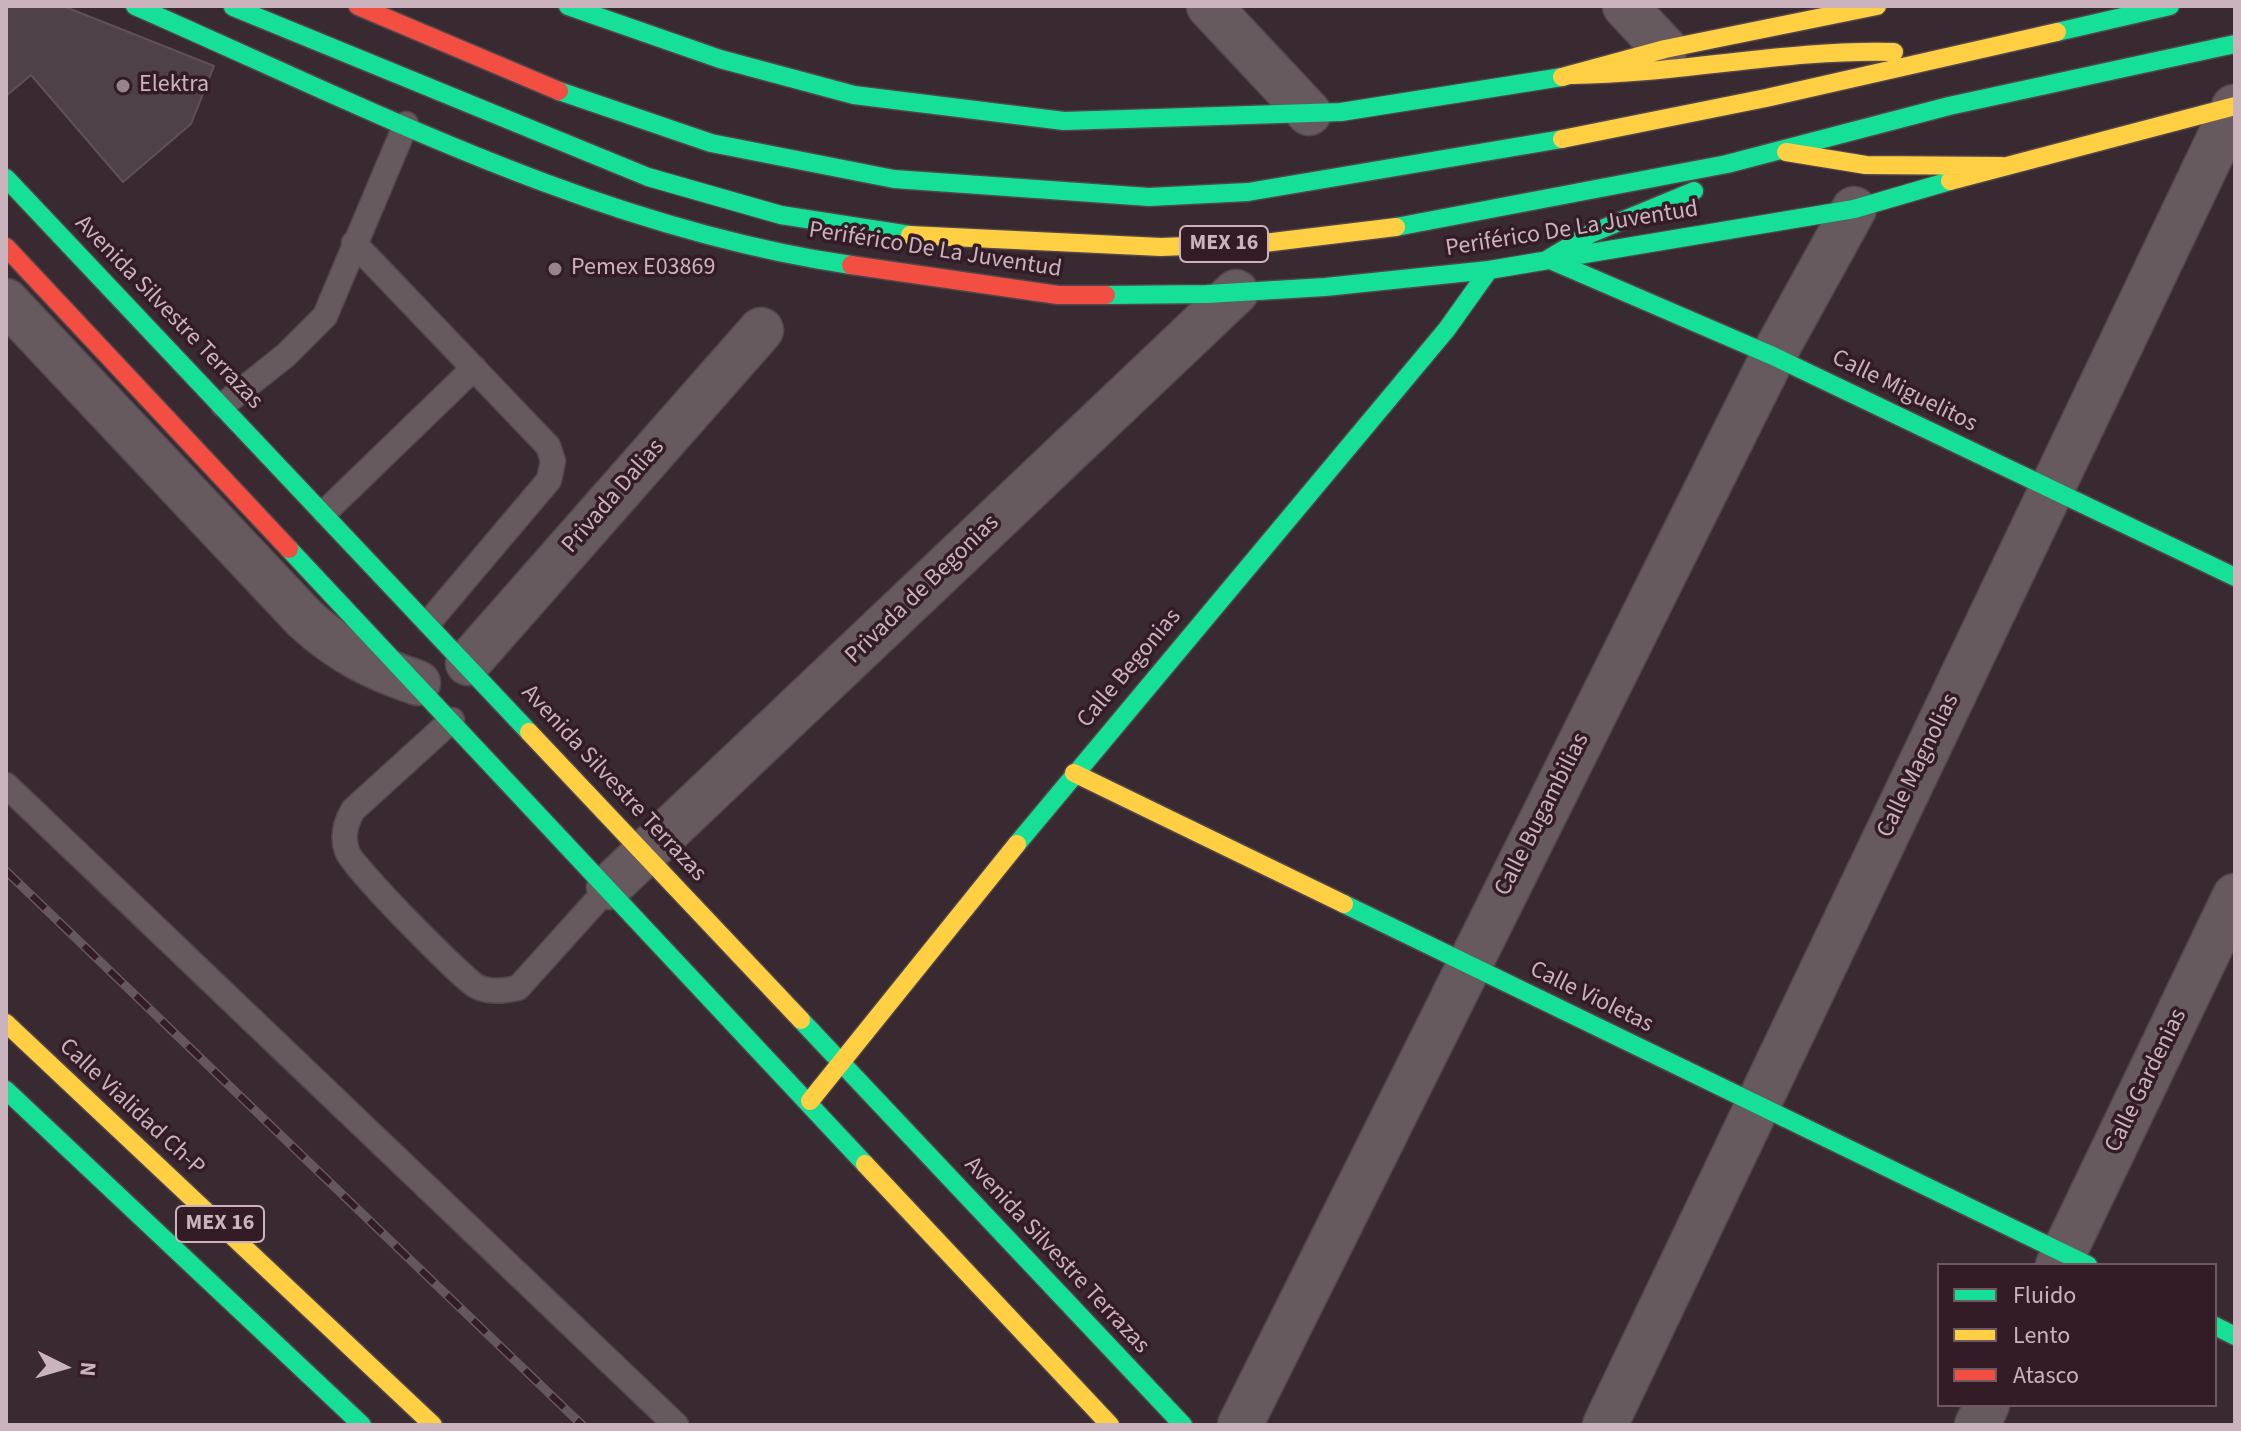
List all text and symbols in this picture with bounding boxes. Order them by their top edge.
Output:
place label: Elektra [139,72,209,100]
marker: Elektra [114,77,132,95]
street label: Periférico De La Juventud [1444,196,1700,264]
street label: Avenida Silvestre Terrazas [68,210,268,416]
street label: Periférico De La Juventud [807,217,1063,285]
road number: MEX 16 [1180,226,1268,262]
place label: Pemex E03869 [571,255,715,283]
marker: Pemex E03869 [546,260,564,278]
street label: Calle Miguelitos [1827,344,1981,440]
street label: Privada Dalias [557,434,671,560]
street label: Privada de Begonias [840,509,1006,671]
street label: Calle Begonias [1072,604,1188,734]
street label: Avenida Silvestre Terrazas [514,680,712,888]
street label: Calle Magnolias [1872,689,1966,843]
street label: Calle Bugambilias [1490,729,1596,901]
street label: Calle Violetas [1525,956,1657,1040]
street label: Calle Gardenias [2100,1005,2194,1157]
street label: Calle Vialidad Ch-P [52,1033,210,1183]
street label: Avenida Silvestre Terrazas [957,1152,1155,1360]
road number: MEX 16 [176,1206,264,1242]
legend [1937,1263,2217,1407]
text: Fluido [2013,1278,2076,1313]
text: Lento [2013,1318,2070,1353]
north arrow [24,1327,104,1407]
text: Atasco [2013,1358,2079,1393]
text: N [71,1360,104,1378]

